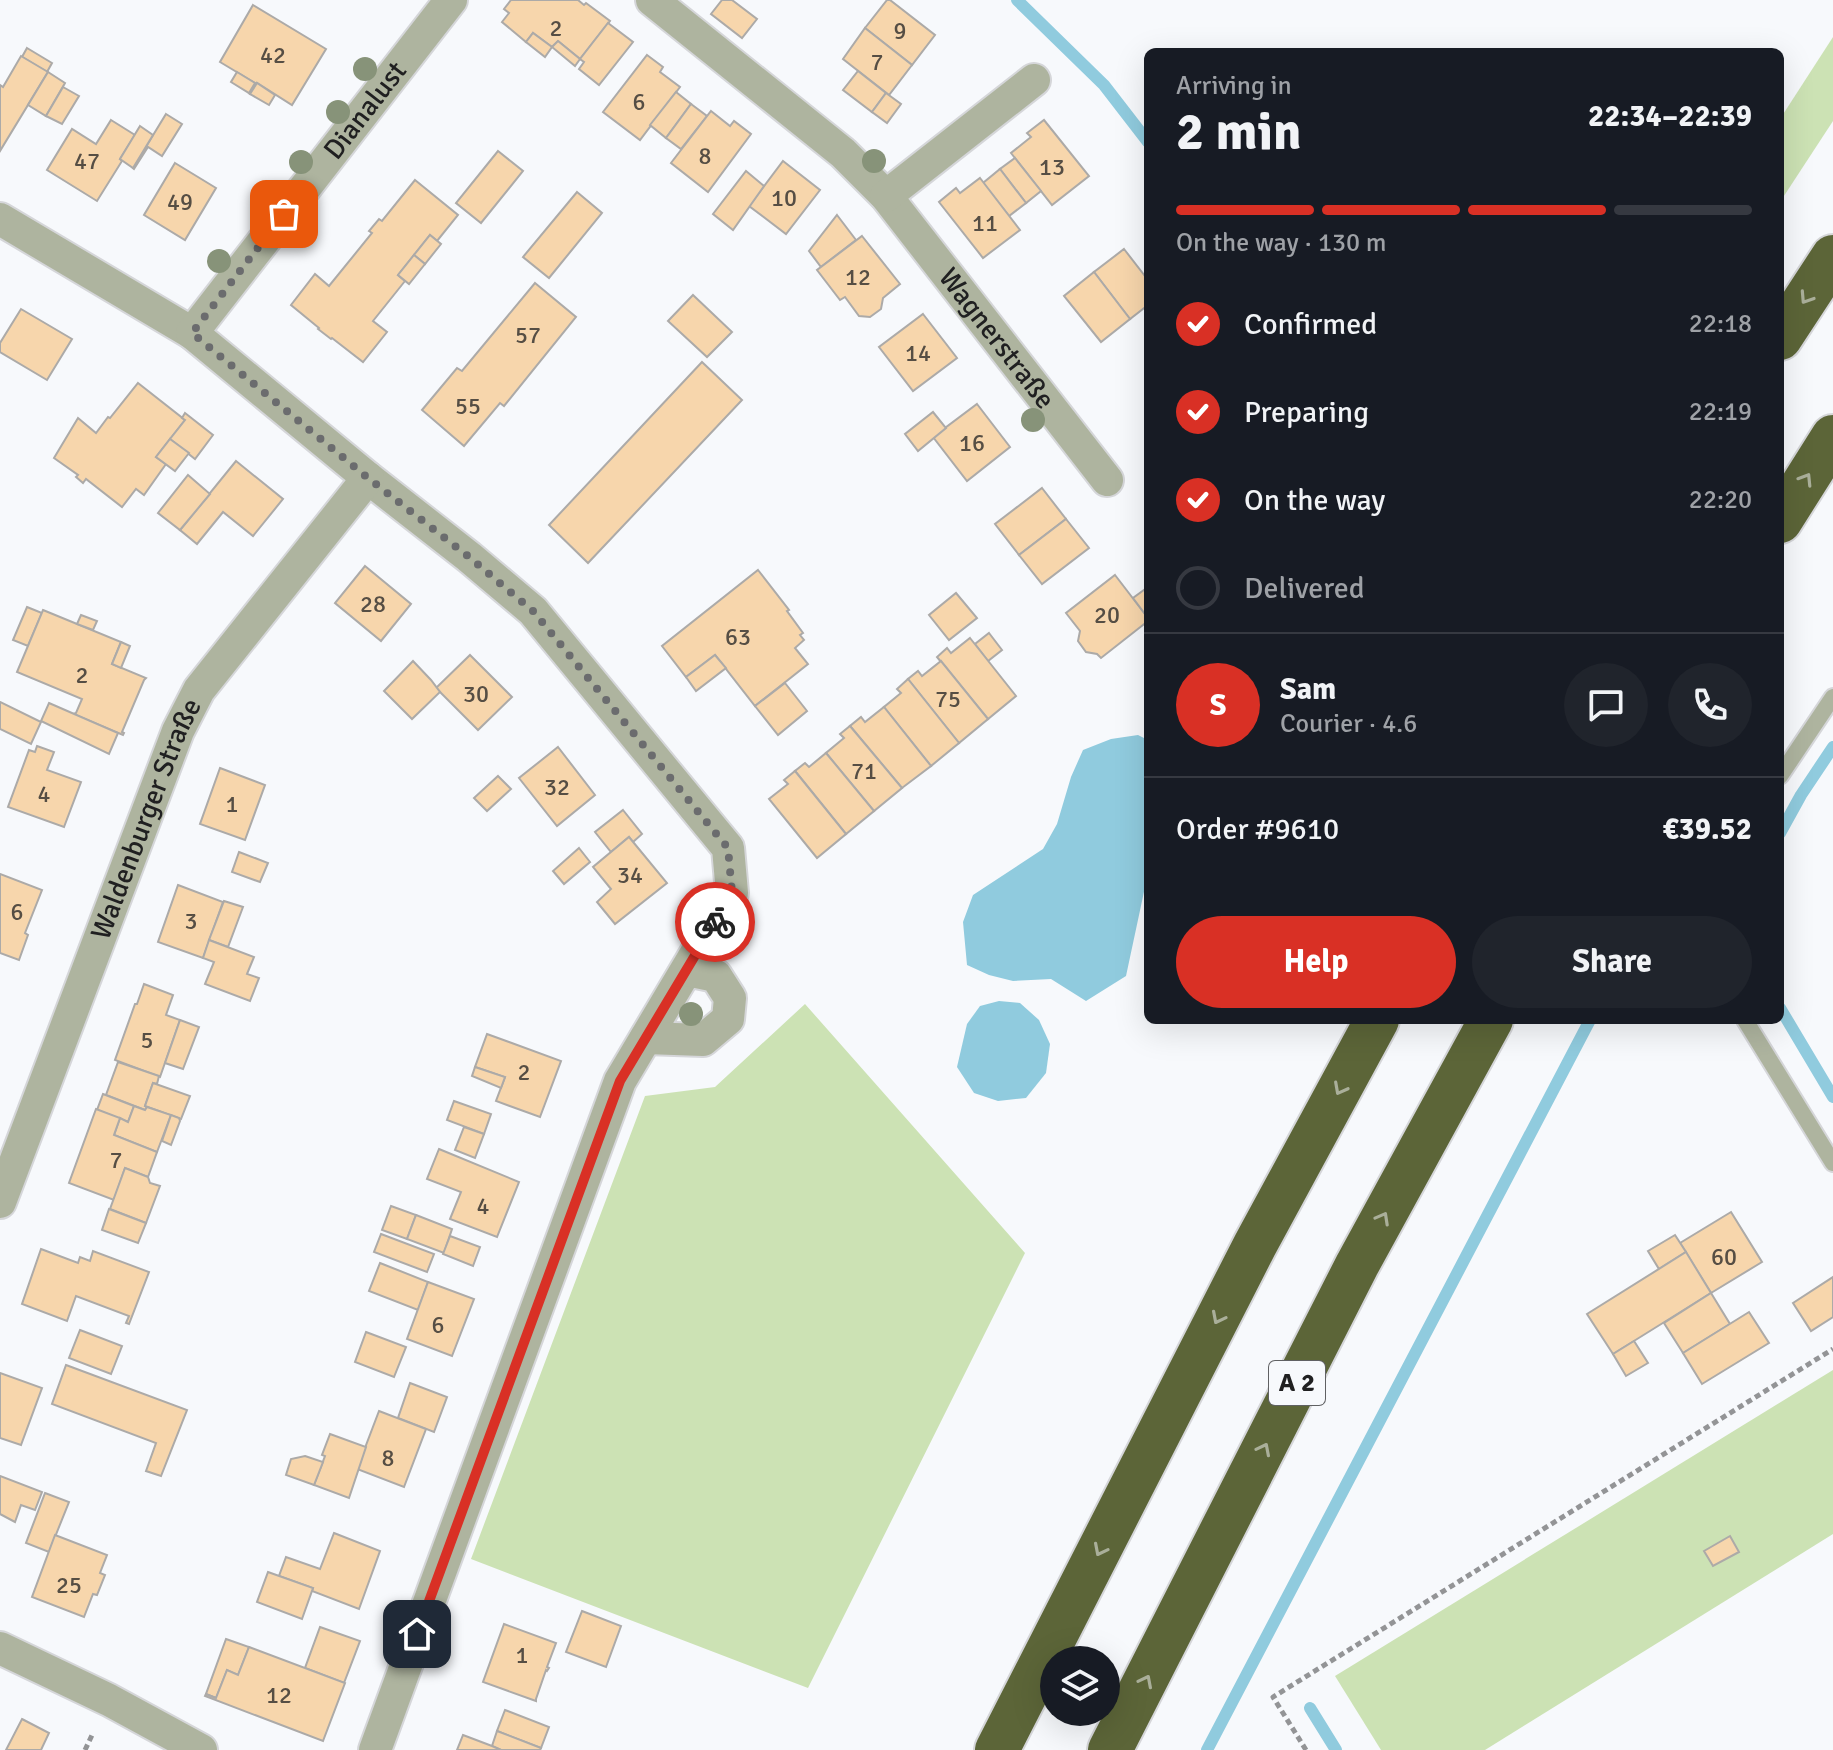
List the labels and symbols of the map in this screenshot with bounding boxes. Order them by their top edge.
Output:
house number: 2 [550,13,562,43]
house number: 9 [894,16,906,46]
house number: 42 [260,40,286,70]
house number: 7 [871,47,883,77]
street label: Dianalust [316,55,414,166]
house number: 6 [633,87,645,117]
house number: 8 [699,141,711,171]
house number: 47 [74,146,100,176]
house number: 13 [1039,152,1065,182]
pin [250,180,318,248]
house number: 10 [771,183,797,213]
house number: 49 [167,187,193,217]
house number: 11 [972,208,998,238]
street label: Wagnerstraße [931,261,1062,416]
house number: 12 [845,262,871,292]
one-way arrow [1801,289,1816,304]
house number: 57 [515,320,541,350]
house number: 14 [905,338,931,368]
house number: 55 [455,391,481,421]
house number: 16 [959,428,985,458]
one-way arrow [1796,473,1811,487]
house number: 28 [360,589,386,619]
house number: 20 [1094,600,1120,630]
house number: 63 [725,622,751,652]
house number: 2 [76,660,88,690]
house number: 30 [463,679,489,709]
house number: 75 [935,684,961,714]
street label: Waldenburger Straße [84,693,209,944]
house number: 71 [851,756,877,786]
house number: 32 [544,772,570,802]
house number: 4 [38,779,51,809]
house number: 1 [226,789,238,819]
house number: 34 [617,860,643,890]
courier [675,882,755,962]
house number: 6 [11,897,23,927]
house number: 3 [185,906,197,936]
house number: 5 [141,1025,153,1055]
house number: 2 [518,1057,530,1087]
one-way arrow [1334,1080,1350,1094]
house number: 7 [110,1145,122,1175]
house number: 4 [477,1191,490,1221]
one-way arrow [1373,1212,1389,1227]
house number: 60 [1711,1242,1737,1272]
house number: 6 [432,1310,444,1340]
one-way arrow [1212,1310,1228,1325]
road number: A 2 [1269,1361,1325,1405]
one-way arrow [1254,1442,1269,1457]
house number: 8 [382,1443,394,1473]
one-way arrow [1094,1541,1109,1556]
house number: 25 [56,1570,82,1600]
pin [383,1600,451,1668]
house number: 1 [516,1640,528,1670]
one-way arrow [1136,1674,1151,1689]
house number: 12 [266,1680,292,1710]

